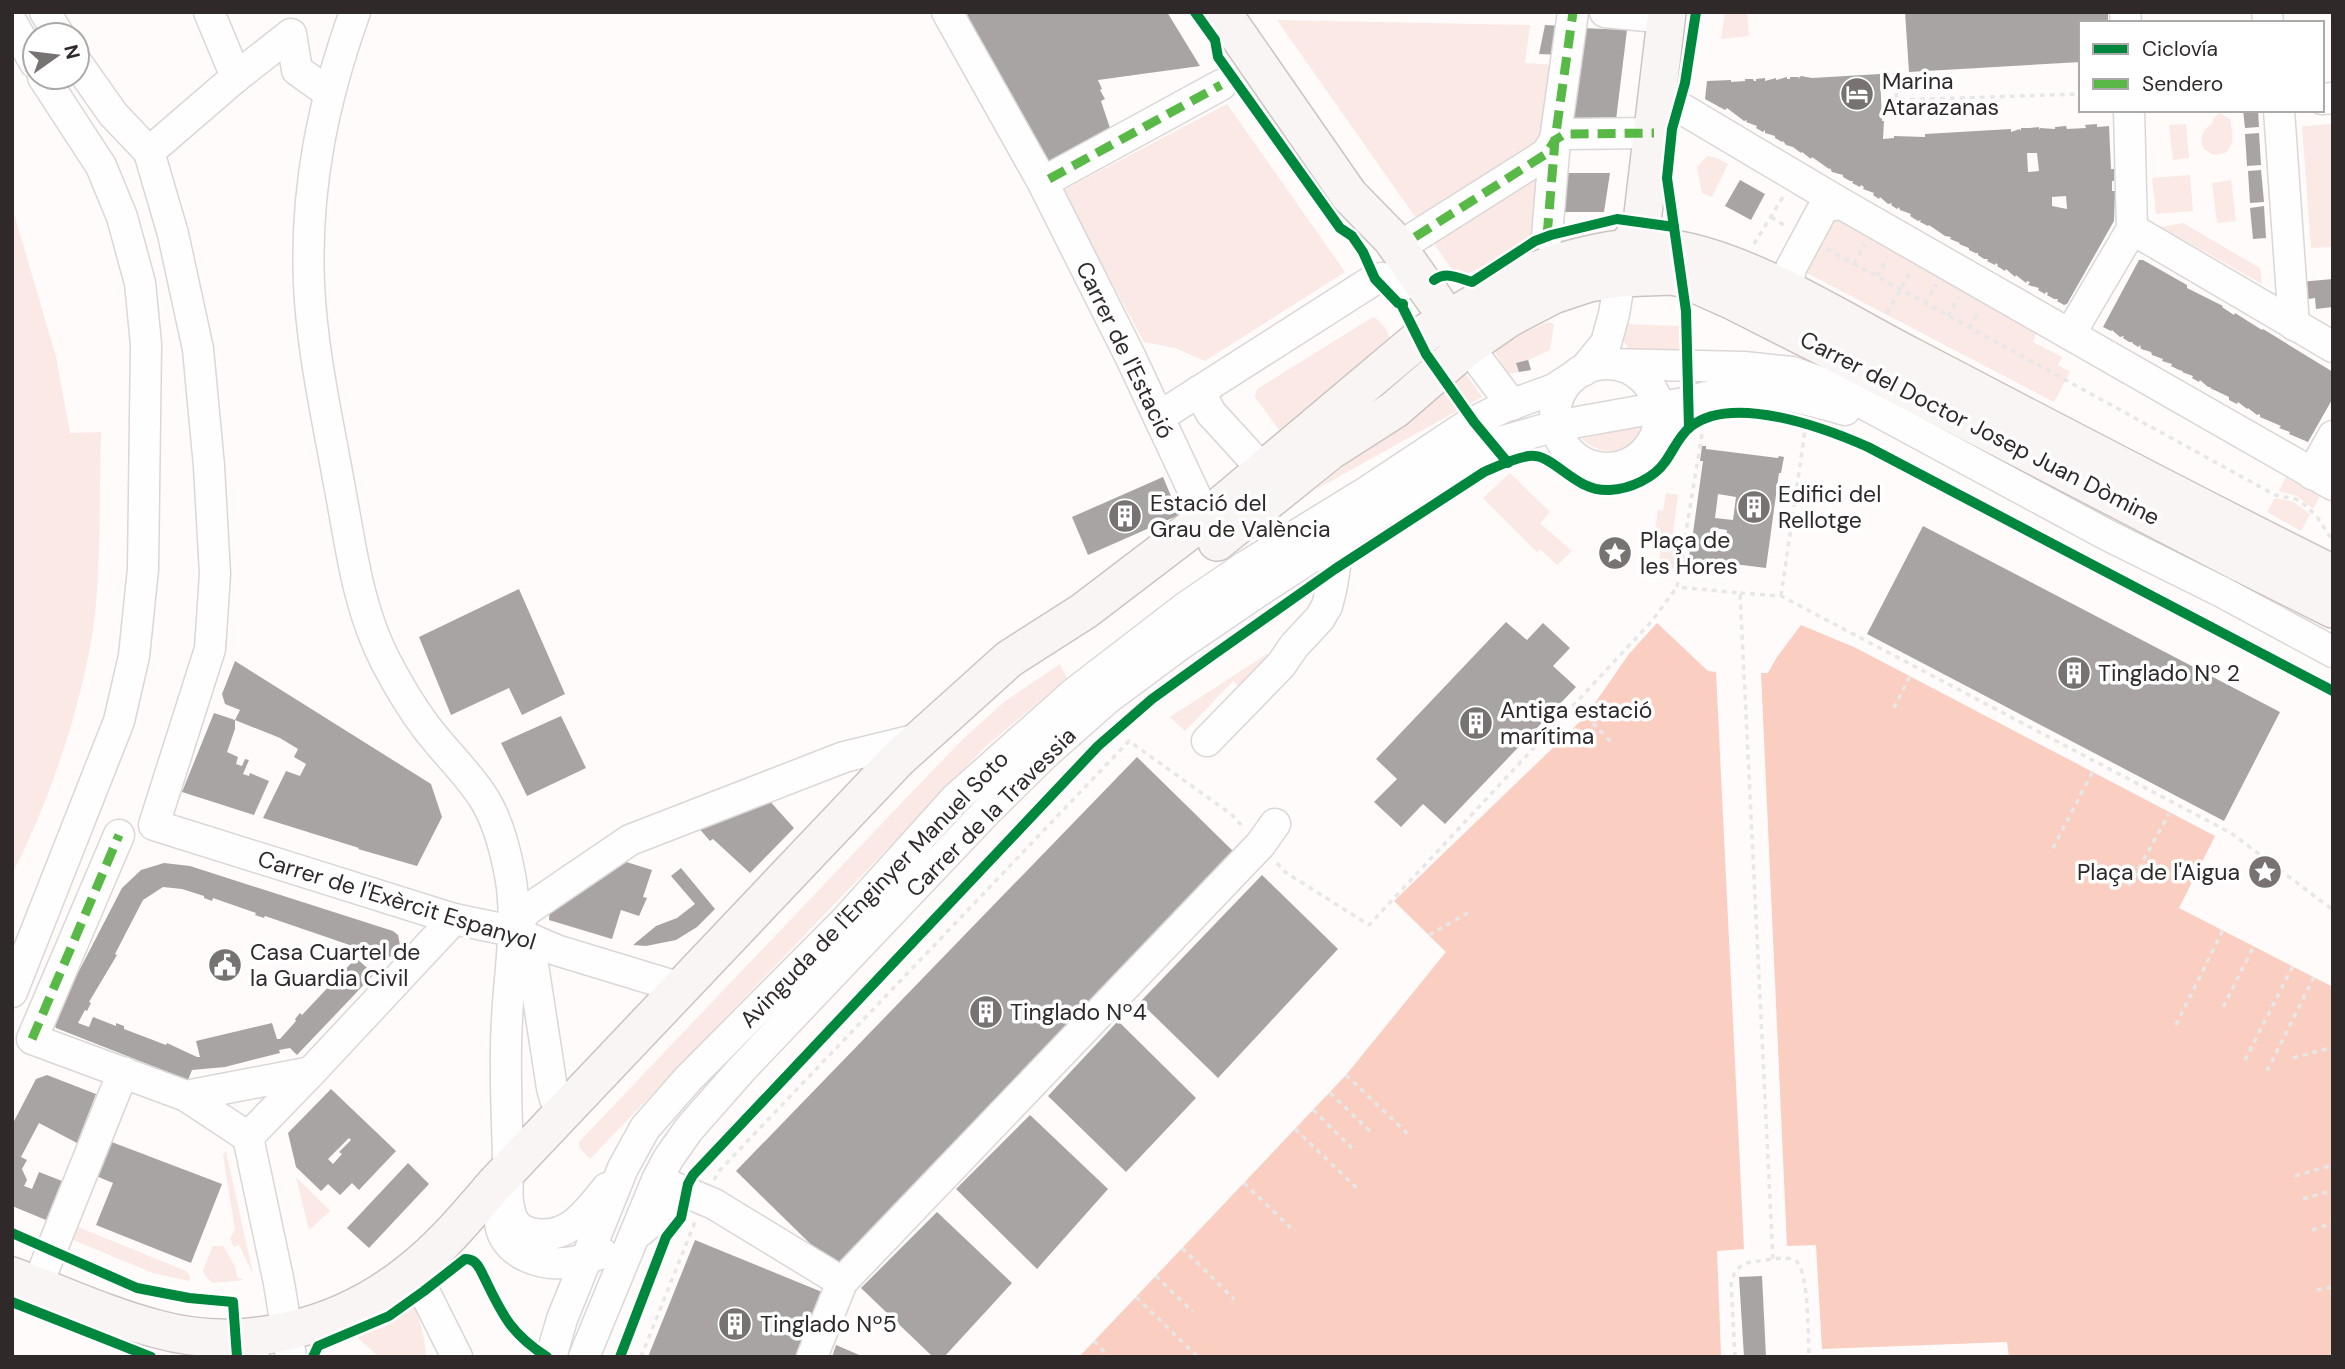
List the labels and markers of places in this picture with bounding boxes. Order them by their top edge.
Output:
place label: Marina Atarazanas [1882,66,1999,122]
hotel icon: Marina Atarazanas [1838,75,1876,113]
place label: Edifici del Rellotge [1778,479,1881,535]
place label: Estació del Grau de València [1150,488,1331,544]
building icon: Edifici del Rellotge [1735,488,1773,526]
building icon: Estació del Grau de València [1106,497,1144,535]
place label: Plaça de les Hores [1640,525,1738,581]
place icon: Plaça de les Hores [1596,534,1634,572]
building icon: Tinglado Nº 2 [2055,654,2093,692]
place label: Tinglado Nº 2 [2098,658,2240,688]
place label: Antiga estació marítima [1500,695,1652,751]
building icon: Antiga estació marítima [1457,704,1495,742]
place icon: Plaça de l'Aigua [2246,853,2284,891]
place label: Plaça de l'Aigua [2077,857,2240,887]
place label: Casa Cuartel de la Guardia Civil [250,937,420,993]
public building icon: Casa Cuartel de la Guardia Civil [206,946,244,984]
building icon: Tinglado Nº4 [967,993,1005,1031]
place label: Tinglado Nº4 [1010,997,1147,1027]
building icon: Tinglado Nº5 [716,1305,754,1343]
place label: Tinglado Nº5 [760,1309,897,1339]

